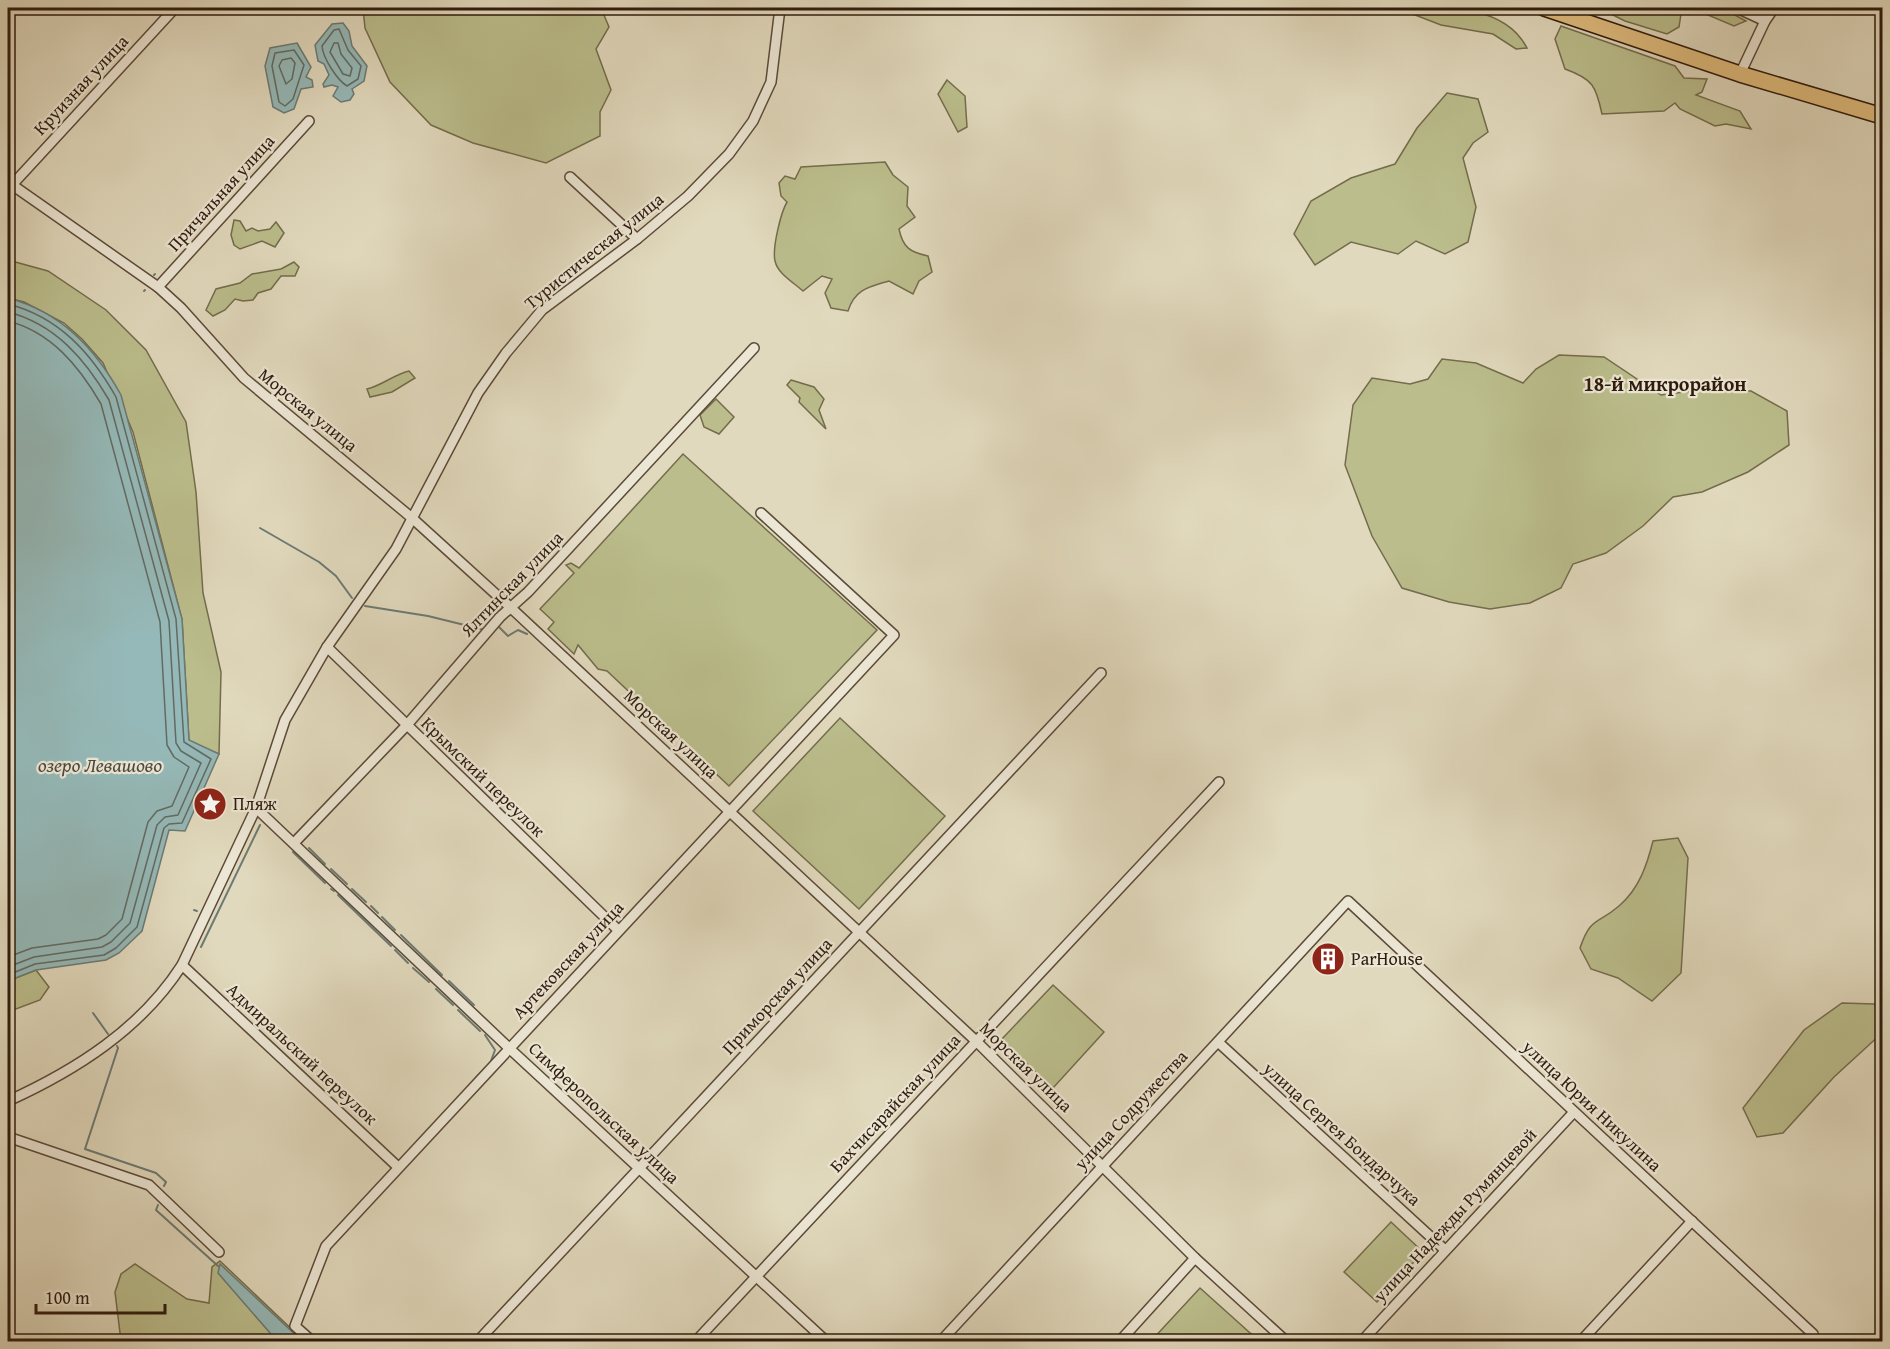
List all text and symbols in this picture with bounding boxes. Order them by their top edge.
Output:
street label: Круизная улица [27,28,135,141]
street label: Причальная улица [161,128,281,257]
street label: Туристическая улица [518,185,670,315]
street label: Морская улица [253,361,364,458]
district label: 18-й микрорайон [1583,369,1747,398]
street label: Ялтинская улица [453,524,570,643]
street label: Морская улица [618,683,725,785]
street label: Крымский переулок [415,710,552,844]
water label: озеро Левашово [38,750,162,779]
place icon: Пляж [192,786,228,822]
place label: Пляж [233,790,278,817]
street label: Артековская улица [506,894,630,1025]
street label: Приморская улица [715,931,838,1060]
building icon: ParHouse [1310,941,1346,977]
place label: ParHouse [1351,945,1423,972]
street label: Адмиральский переулок [221,976,384,1131]
street label: Морская улица [974,1015,1079,1119]
street label: Бахчисарайская улица [823,1027,967,1178]
street label: улица Юрия Никулина [1516,1033,1669,1178]
street label: Симферопольская улица [523,1035,686,1190]
street label: улица Содружества [1067,1043,1194,1177]
street label: улица Сергея Бондарчука [1257,1055,1428,1212]
street label: улица Надежды Румянцевой [1366,1121,1543,1309]
scale bar [36,1277,165,1315]
text: 100 m [45,1284,90,1311]

